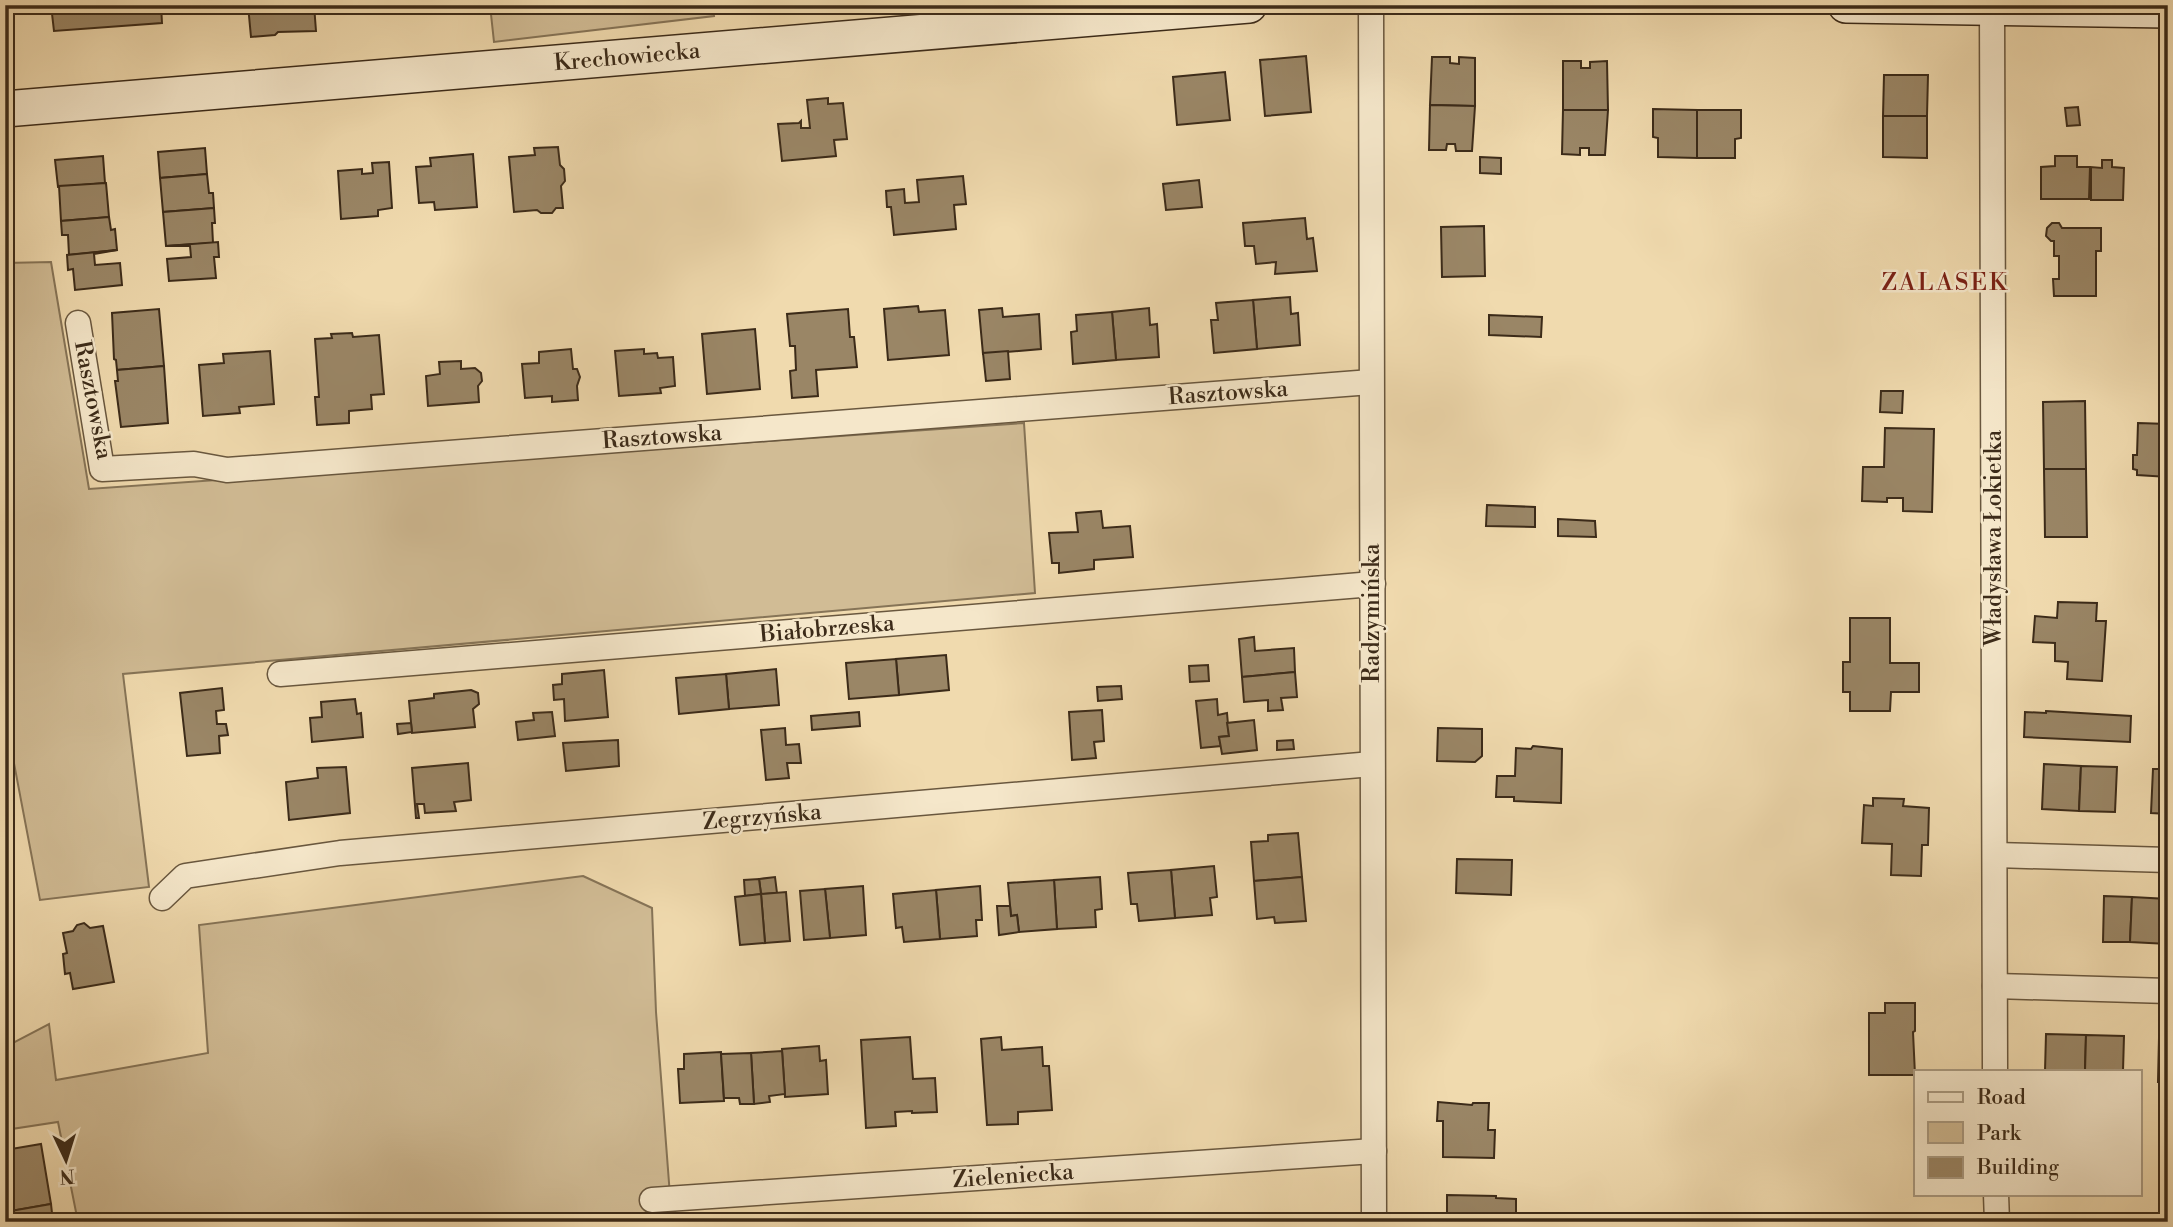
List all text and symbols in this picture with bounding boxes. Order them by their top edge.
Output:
street label: Krechowiecka [553,37,702,77]
district label: ZALASEK [1881,268,2009,298]
street label: Rasztowska [68,338,118,462]
street label: Rasztowska [1167,375,1289,411]
street label: Rasztowska [601,419,723,455]
street label: Władysława Łokietka [1980,429,2008,647]
street label: Radzymińska [1358,543,1386,683]
street label: Białobrzeska [757,609,896,649]
street label: Zegrzyńska [701,798,823,836]
legend [1914,1070,2142,1196]
text: Road [1977,1085,2026,1111]
text: Park [1977,1121,2022,1147]
north arrow [32,1126,102,1196]
text: Building [1976,1155,2059,1181]
street label: Zieleniecka [951,1158,1075,1194]
text: N [59,1163,75,1188]

